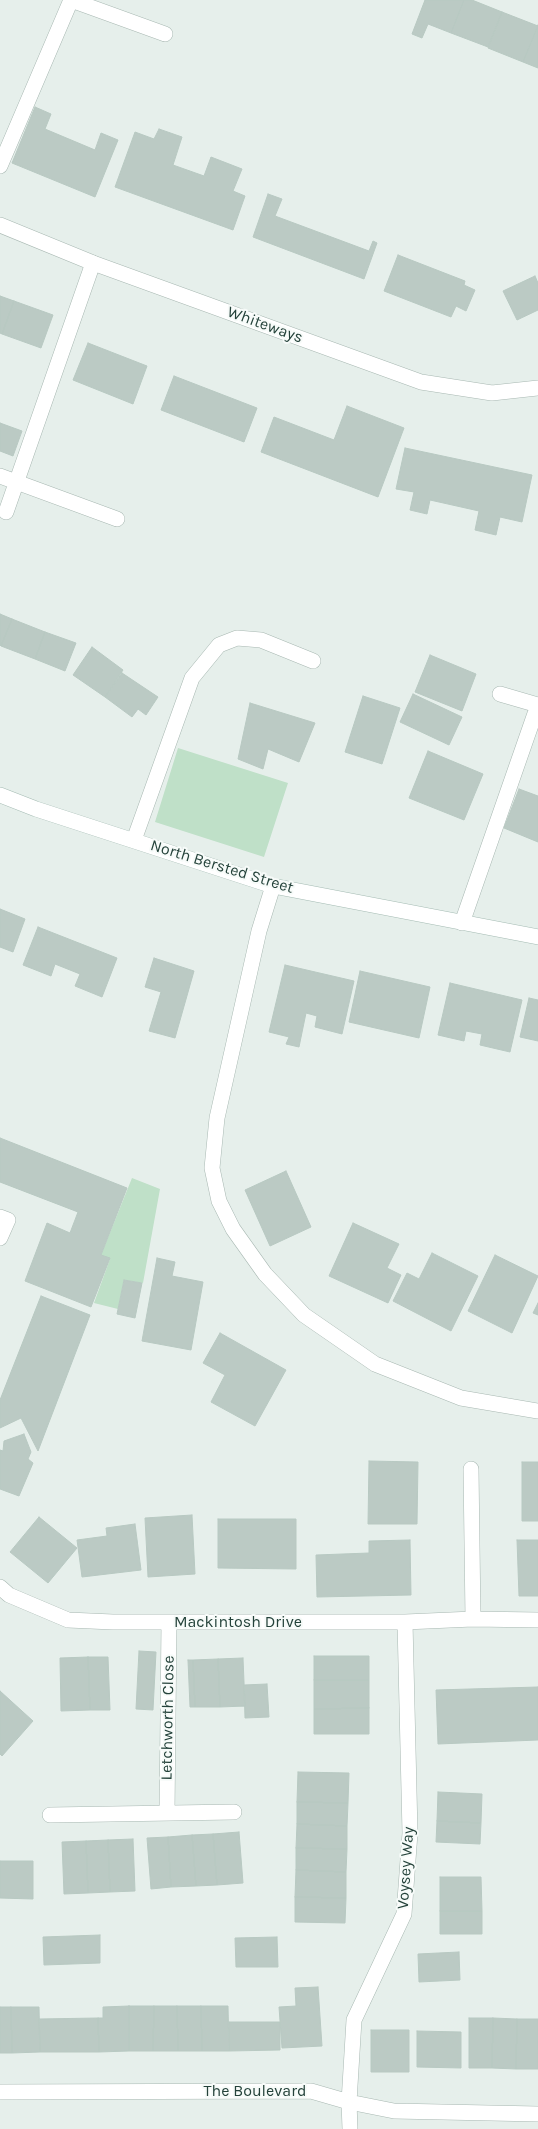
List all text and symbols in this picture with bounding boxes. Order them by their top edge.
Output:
street label: Whiteways [224,302,306,348]
street label: North Bersted Street [148,836,296,898]
street label: Mackintosh Drive [174,1612,302,1632]
street label: Letchworth Close [157,1655,179,1781]
street label: Voysey Way [394,1826,418,1910]
street label: The Boulevard [204,2081,306,2101]

